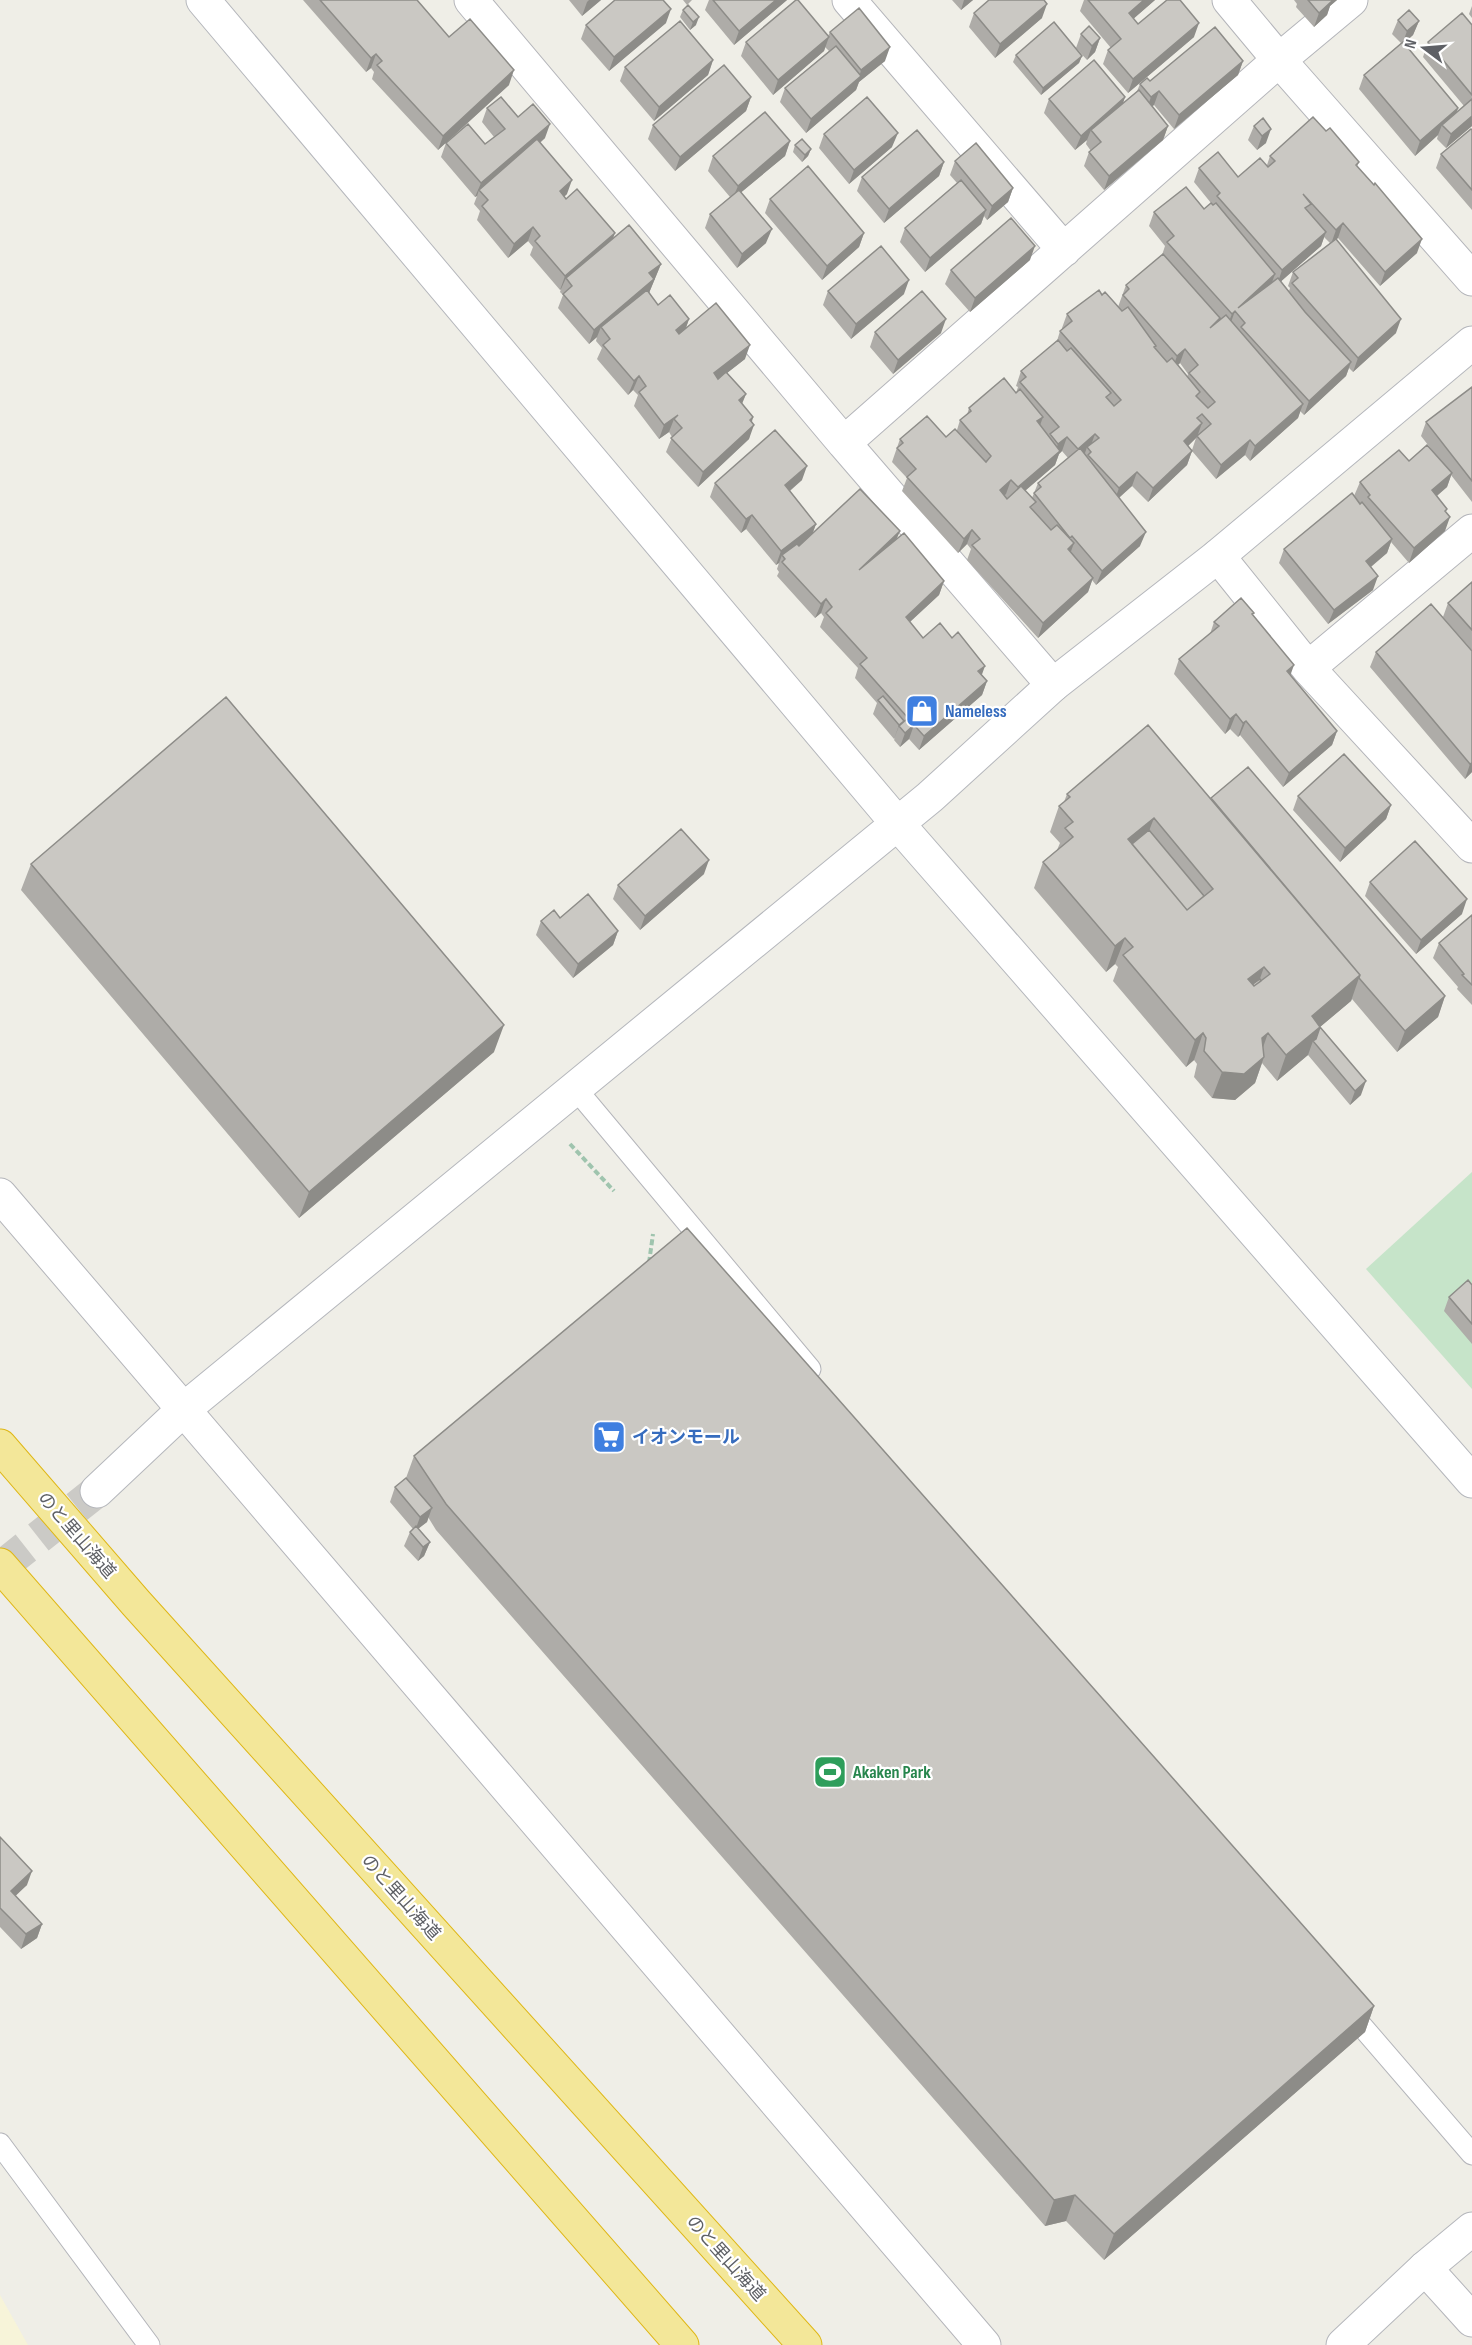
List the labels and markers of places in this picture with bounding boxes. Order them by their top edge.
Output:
shop icon: Nameless [904,693,940,729]
place label: Nameless [945,701,1007,722]
supermarket icon: イオンモール [591,1419,627,1455]
place label: イオンモール [632,1427,740,1448]
sports icon: Akaken Park [812,1754,848,1790]
place label: Akaken Park [852,1762,931,1783]

